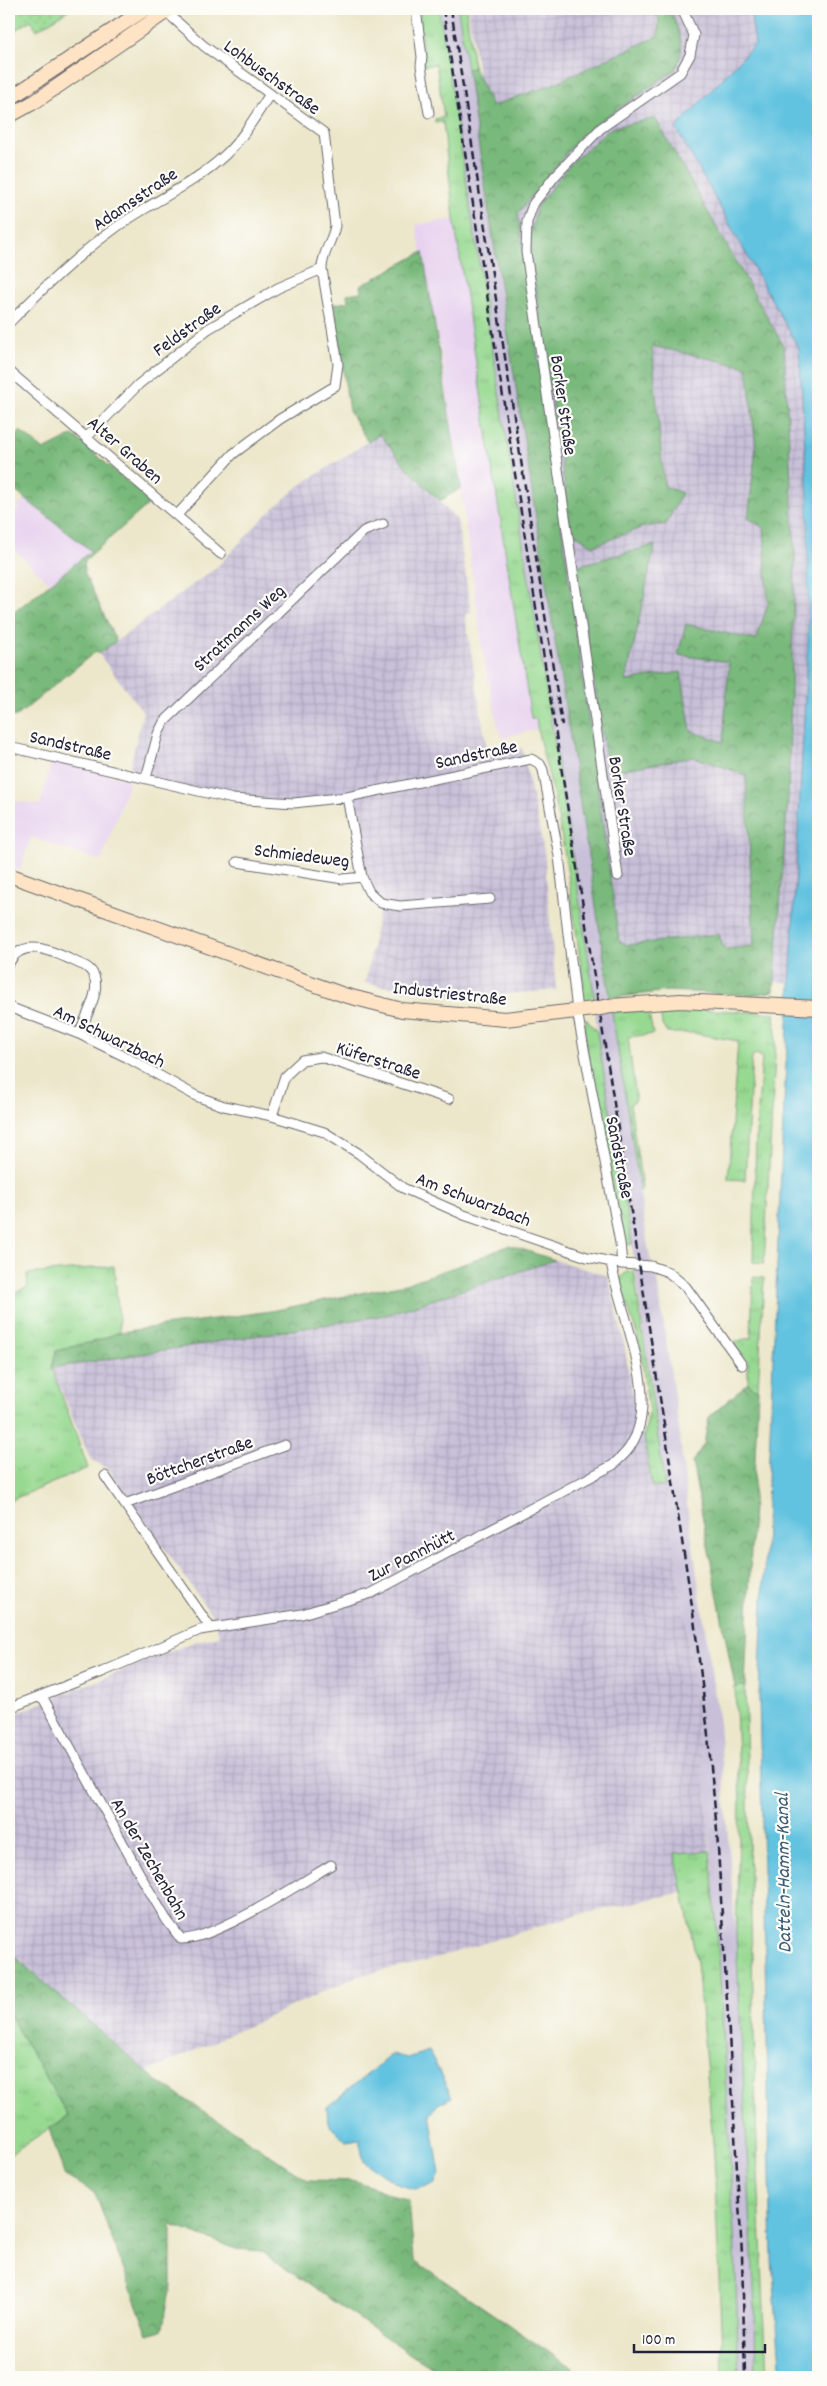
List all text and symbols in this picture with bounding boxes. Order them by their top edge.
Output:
street label: Lohbuschstraße [217,34,325,123]
street label: Adamsstraße [88,162,184,239]
street label: Feldstraße [148,297,228,365]
street label: Borker Straße [541,354,582,457]
street label: Alter Graben [80,411,168,492]
street label: Stratmanns Weg [188,580,293,680]
street label: Sandstraße [27,725,114,770]
street label: Sandstraße [433,735,520,778]
street label: Borker Straße [599,755,642,858]
street label: Schmiedeweg [252,838,351,877]
street label: Industriestraße [392,976,508,1015]
street label: Am Schwarzbach [48,999,169,1077]
street label: Küferstraße [332,1036,424,1089]
street label: Sandstraße [596,1114,639,1201]
street label: Am Schwarzbach [411,1167,534,1236]
street label: Böttcherstraße [143,1431,257,1494]
street label: Zur Pannhütt [365,1524,461,1590]
water label: Datteln-Hamm-Kanal [770,1790,800,1953]
street label: An der Zechenbahn [102,1794,194,1926]
scale bar [634,2321,766,2353]
text: 100 m [642,2330,675,2352]

